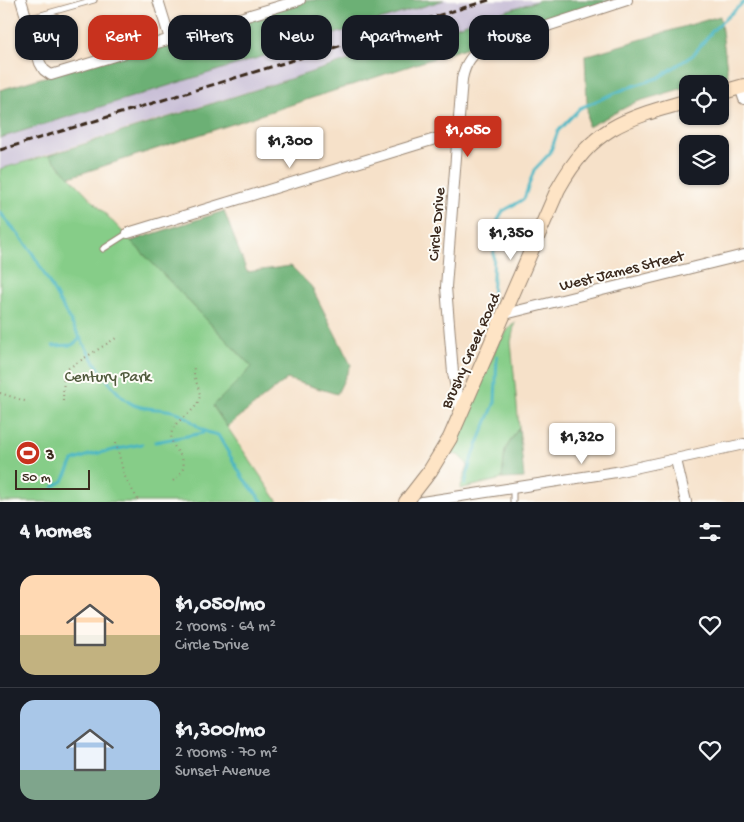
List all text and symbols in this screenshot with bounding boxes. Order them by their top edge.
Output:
chip: Buy [15,15,78,60]
chip: Rent [88,15,158,60]
chip: Filters [168,15,251,60]
chip: New [261,15,332,60]
chip: Apartment [342,15,459,60]
chip: House [469,15,549,60]
map controls [679,75,729,185]
button: locate [679,75,729,125]
pin: $1,050 [427,116,509,158]
text: $1,050 [445,122,491,141]
pin: $1,300 [249,126,331,169]
text: $1,300 [267,133,313,152]
button: layers [679,135,729,185]
street label: Circle Drive [426,186,451,262]
pin: $1,350 [470,218,552,261]
text: $1,350 [489,225,533,244]
street label: West James Street [558,247,687,297]
street label: Brushy Creek Road [438,289,507,413]
park label: Century Park [65,369,153,388]
pin: $1,320 [541,422,623,465]
text: $1,320 [560,429,604,448]
sports icon: 3 [15,440,41,466]
place label: 3 [45,447,54,466]
scale bar [15,467,90,490]
text: 50 m [22,470,51,487]
icon: filters [696,518,724,546]
text: 4 homes [20,520,91,545]
text: $1,050/mo [175,593,265,618]
icon: home [60,595,120,655]
icon: heart [696,611,724,639]
text: 2 rooms · 64 m² [175,618,276,637]
text: Circle Drive [175,637,249,656]
text: $1,300/mo [175,719,265,744]
icon: home [60,720,120,780]
icon: heart [696,736,724,764]
text: 2 rooms · 70 m² [175,744,278,763]
text: Sunset Avenue [175,763,270,782]

